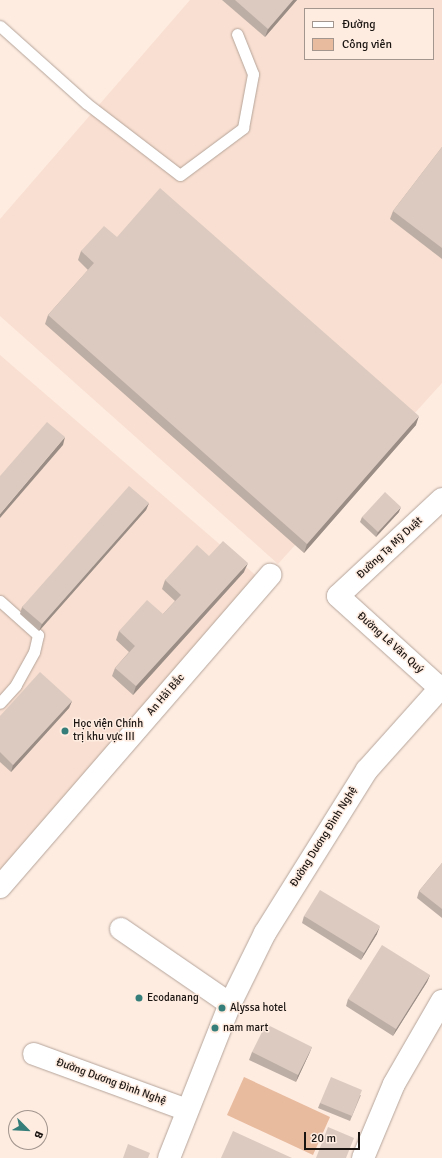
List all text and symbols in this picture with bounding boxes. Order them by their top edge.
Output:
legend [304,8,434,60]
text: Đường [342,17,376,32]
text: Công viên [342,37,392,52]
street label: Đường Tạ Mỹ Duật [354,514,426,582]
street label: Đường Lê Văn Quý [354,610,426,676]
street label: An Hải Bắc [144,671,188,719]
place label: Học viện Chính trị khu vực III [73,718,143,744]
marker: Học viện Chính trị khu vực III [60,726,70,736]
street label: Đường Dương Đình Nghệ [288,784,360,890]
place label: Ecodanang [147,991,199,1005]
marker: Ecodanang [134,993,144,1003]
place label: Alyssa hotel [230,1001,287,1015]
marker: Alyssa hotel [217,1003,227,1013]
place label: nam mart [223,1021,268,1035]
marker: nam mart [210,1023,220,1033]
street label: Đường Dương Đình Nghệ [54,1056,168,1108]
north arrow [8,1110,48,1150]
scale bar [306,1124,362,1150]
text: B [31,1129,46,1140]
text: 20 m [311,1131,336,1146]

